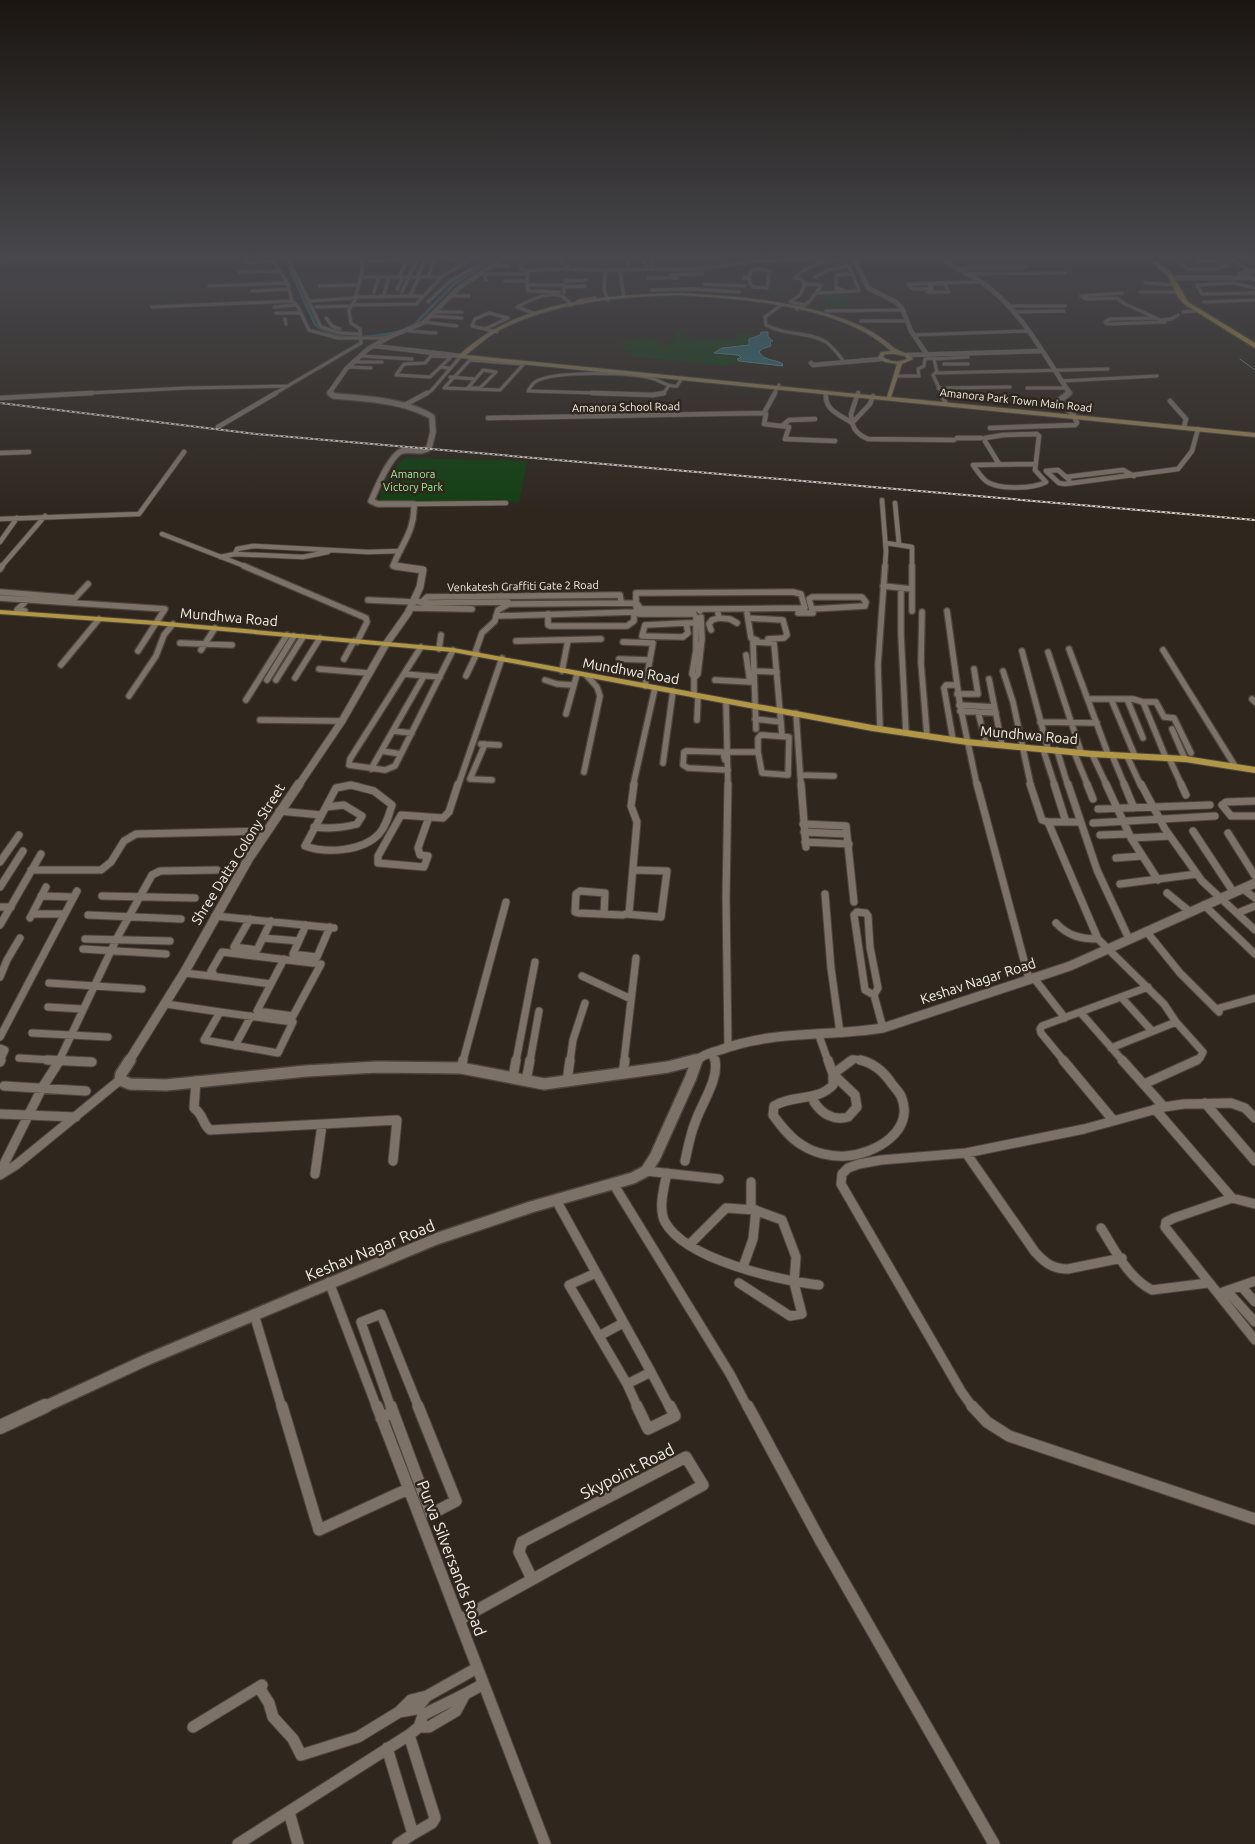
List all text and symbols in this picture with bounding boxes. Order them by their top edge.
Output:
street label: Amanora Park Town Main Road [939,386,1093,414]
street label: Amanora School Road [572,400,680,414]
park label: Amanora Victory Park [383,468,443,493]
street label: Venkatesh Graffiti Gate 2 Road [447,579,599,593]
street label: Mundhwa Road [180,605,278,629]
street label: Mundhwa Road [581,655,681,687]
street label: Mundhwa Road [980,723,1078,747]
street label: Shree Datta Colony Street [188,780,288,927]
street label: Keshav Nagar Road [918,955,1038,1007]
street label: Keshav Nagar Road [303,1216,437,1284]
street label: Skypoint Road [577,1440,677,1502]
street label: Purva Silversands Road [414,1478,490,1638]

